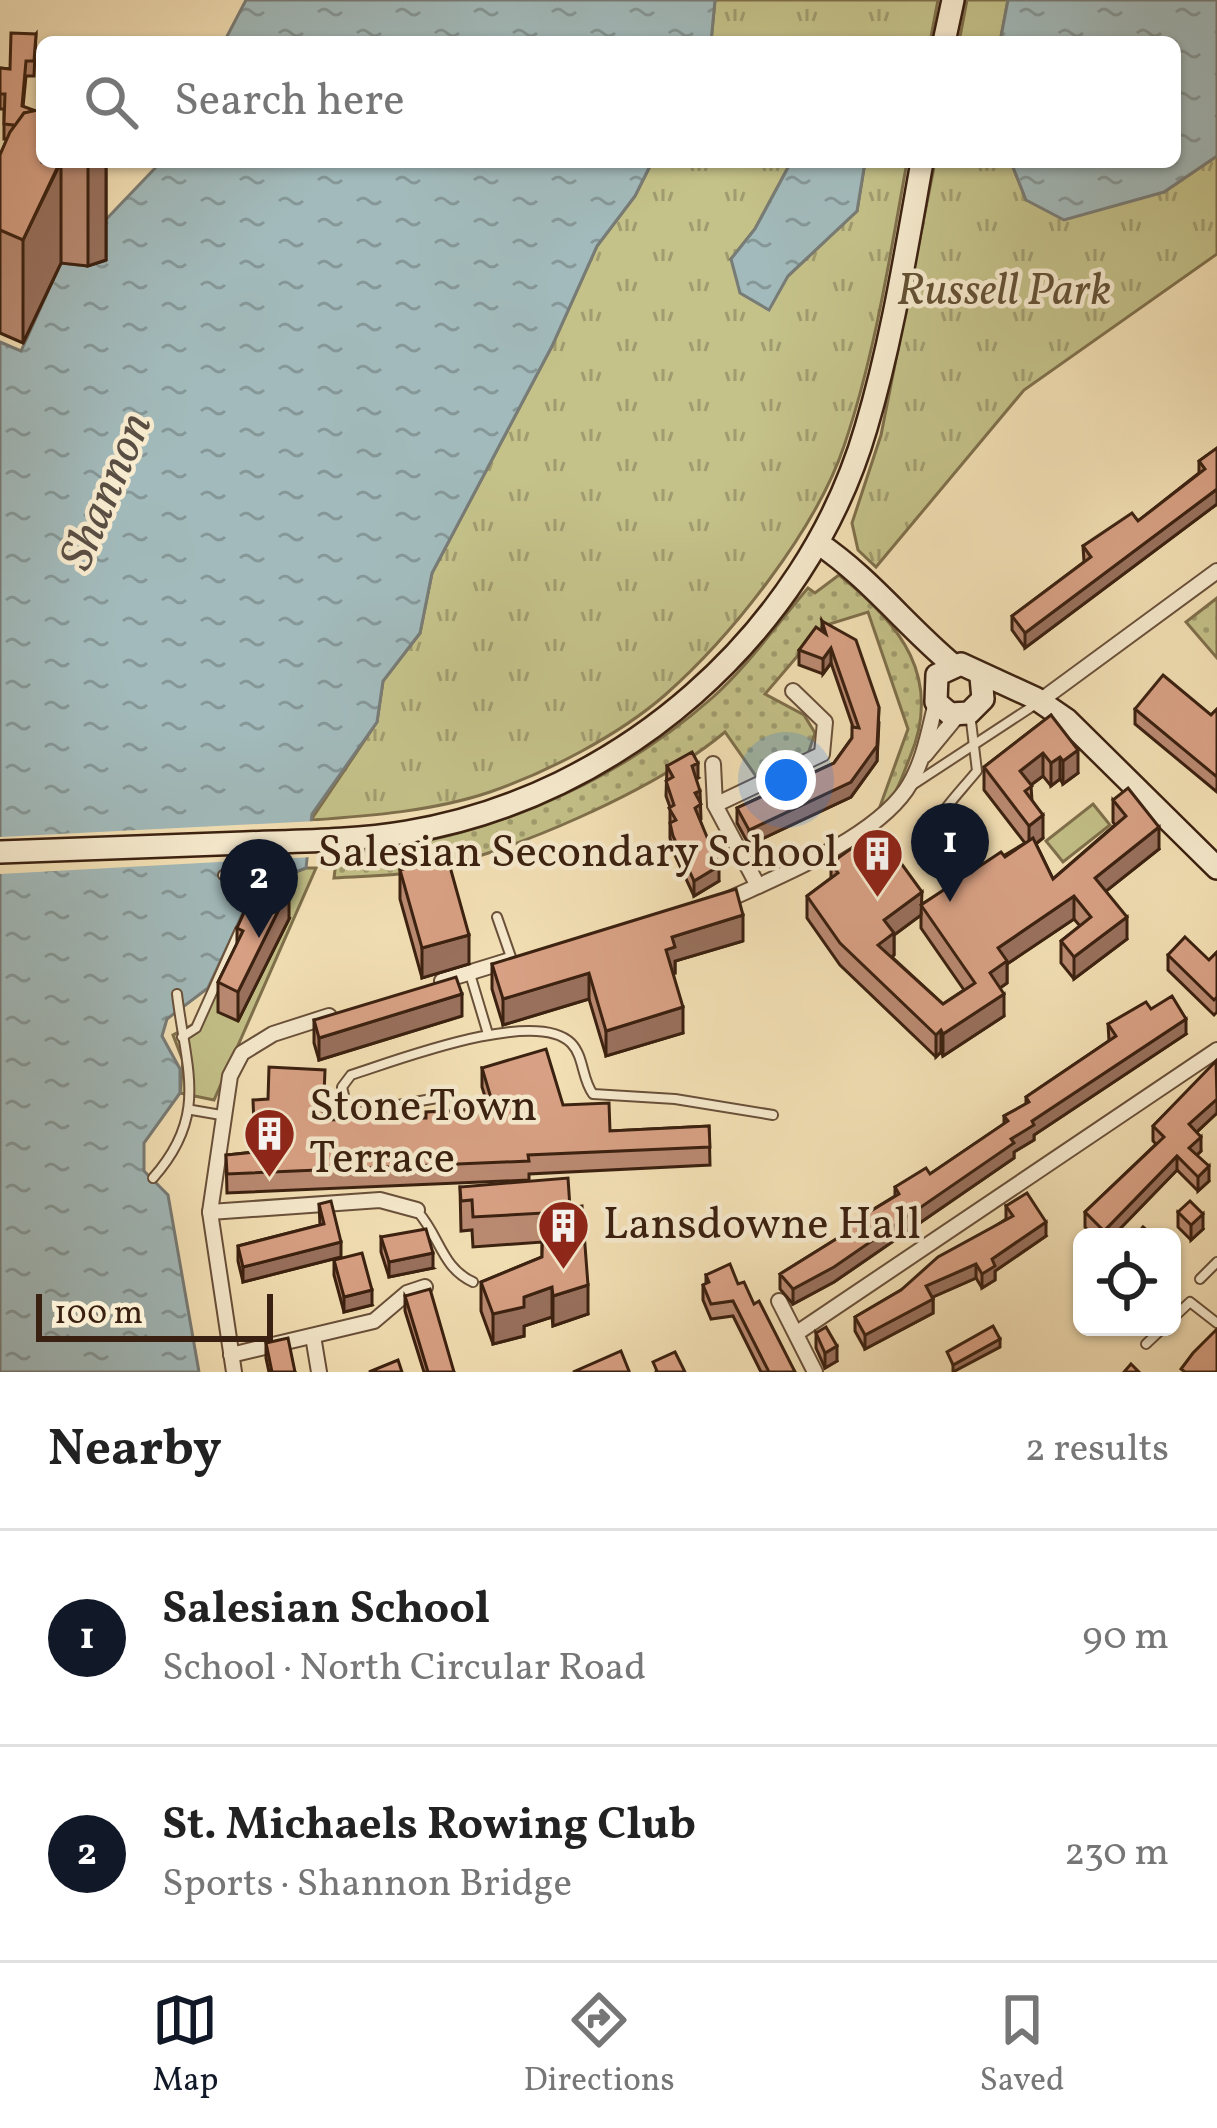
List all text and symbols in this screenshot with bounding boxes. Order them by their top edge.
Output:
search box [36,36,1181,168]
icon: search [78,69,144,135]
text: Search here [174,71,405,134]
park label: Russell Park [897,261,1111,324]
water label: Shannon [45,403,171,581]
your location [756,750,816,810]
pin: 1 [911,803,989,902]
place label: Salesian Secondary School [318,823,838,886]
building icon: Salesian Secondary School [849,826,905,900]
pin: 2 [220,839,298,938]
place label: Stone Town Terrace [309,1077,537,1192]
building icon: Stone Town Terrace [242,1106,298,1180]
place label: Lansdowne Hall [603,1195,921,1258]
building icon: Lansdowne Hall [536,1198,592,1272]
map controls [1073,1228,1181,1336]
button: locate [1073,1228,1181,1336]
scale bar [36,1288,273,1341]
text: 100 m [54,1292,143,1338]
text: Nearby [48,1415,222,1486]
text: 2 results [1025,1423,1169,1477]
text: Salesian School [162,1579,490,1642]
text: 1 [79,1611,95,1665]
text: 90 m [1082,1611,1169,1665]
text: School · North Circular Road [162,1642,646,1696]
text: St. Michaels Rowing Club [162,1795,696,1858]
text: 2 [77,1827,97,1881]
text: 230 m [1064,1827,1169,1881]
text: Sports · Shannon Bridge [162,1858,572,1912]
tab: Map [152,1987,219,2105]
tab: Directions [523,1987,675,2105]
tab: Saved [980,1987,1065,2105]

